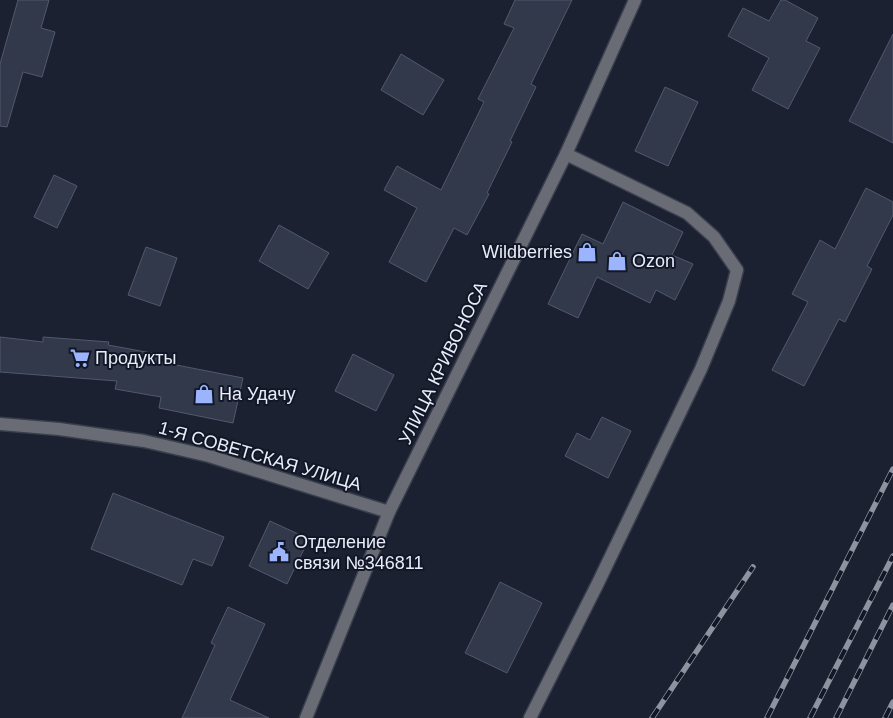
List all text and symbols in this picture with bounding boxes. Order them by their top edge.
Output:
shop icon: Wildberries [576,241,598,263]
place label: Wildberries [482,242,572,262]
shop icon: Ozon [606,250,628,272]
place label: Ozon [632,251,675,271]
street label: УЛИЦА КРИВОНОСА [395,278,491,448]
supermarket icon: Продукты [69,347,91,369]
place label: Продукты [95,348,176,368]
shop icon: На Удачу [193,383,215,405]
place label: На Удачу [219,384,296,404]
street label: 1-Я СОВЕТСКАЯ УЛИЦА [156,417,364,495]
place label: Отделение связи №346811 [294,532,423,573]
public building icon: Отделение связи №346811 [268,541,290,563]

